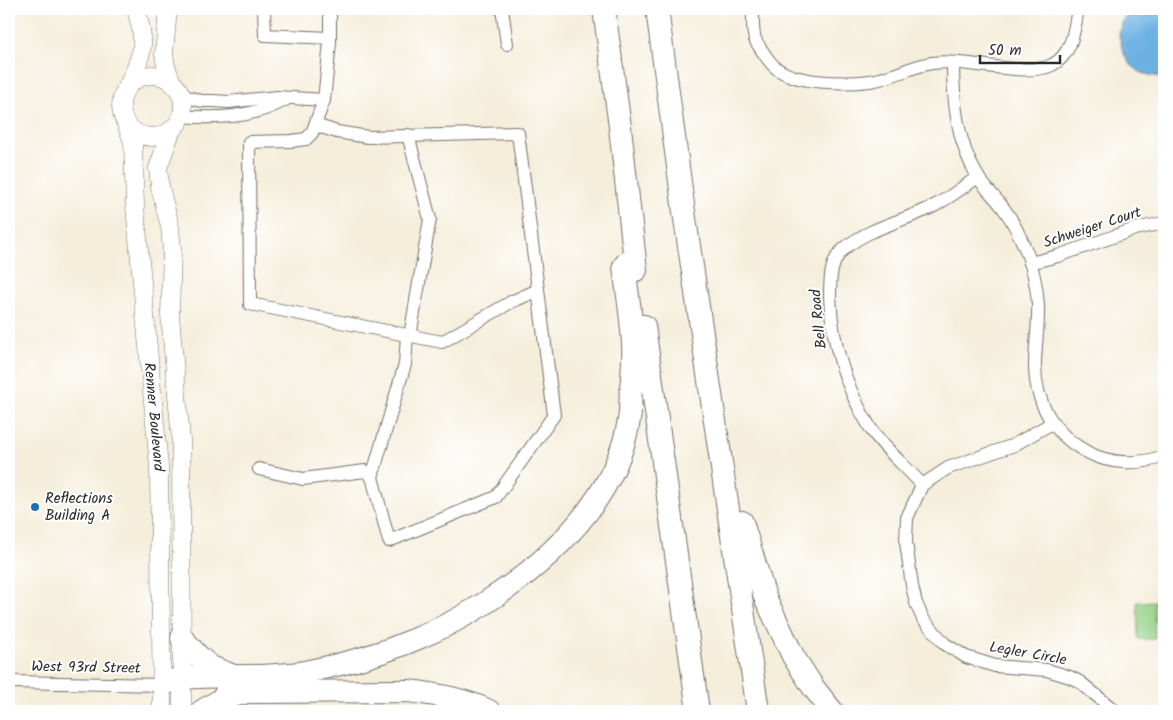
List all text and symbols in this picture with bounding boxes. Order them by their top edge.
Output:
scale bar [980,32,1060,64]
text: 50 m [988,39,1022,63]
street label: Schweiger Court [1040,201,1145,255]
street label: Bell Road [804,287,834,350]
street label: Renner Boulevard [136,361,170,472]
place label: Reflections Building A [45,487,113,528]
marker: Reflections Building A [29,501,41,513]
street label: Legler Circle [987,635,1069,673]
street label: West 93rd Street [31,655,141,681]

